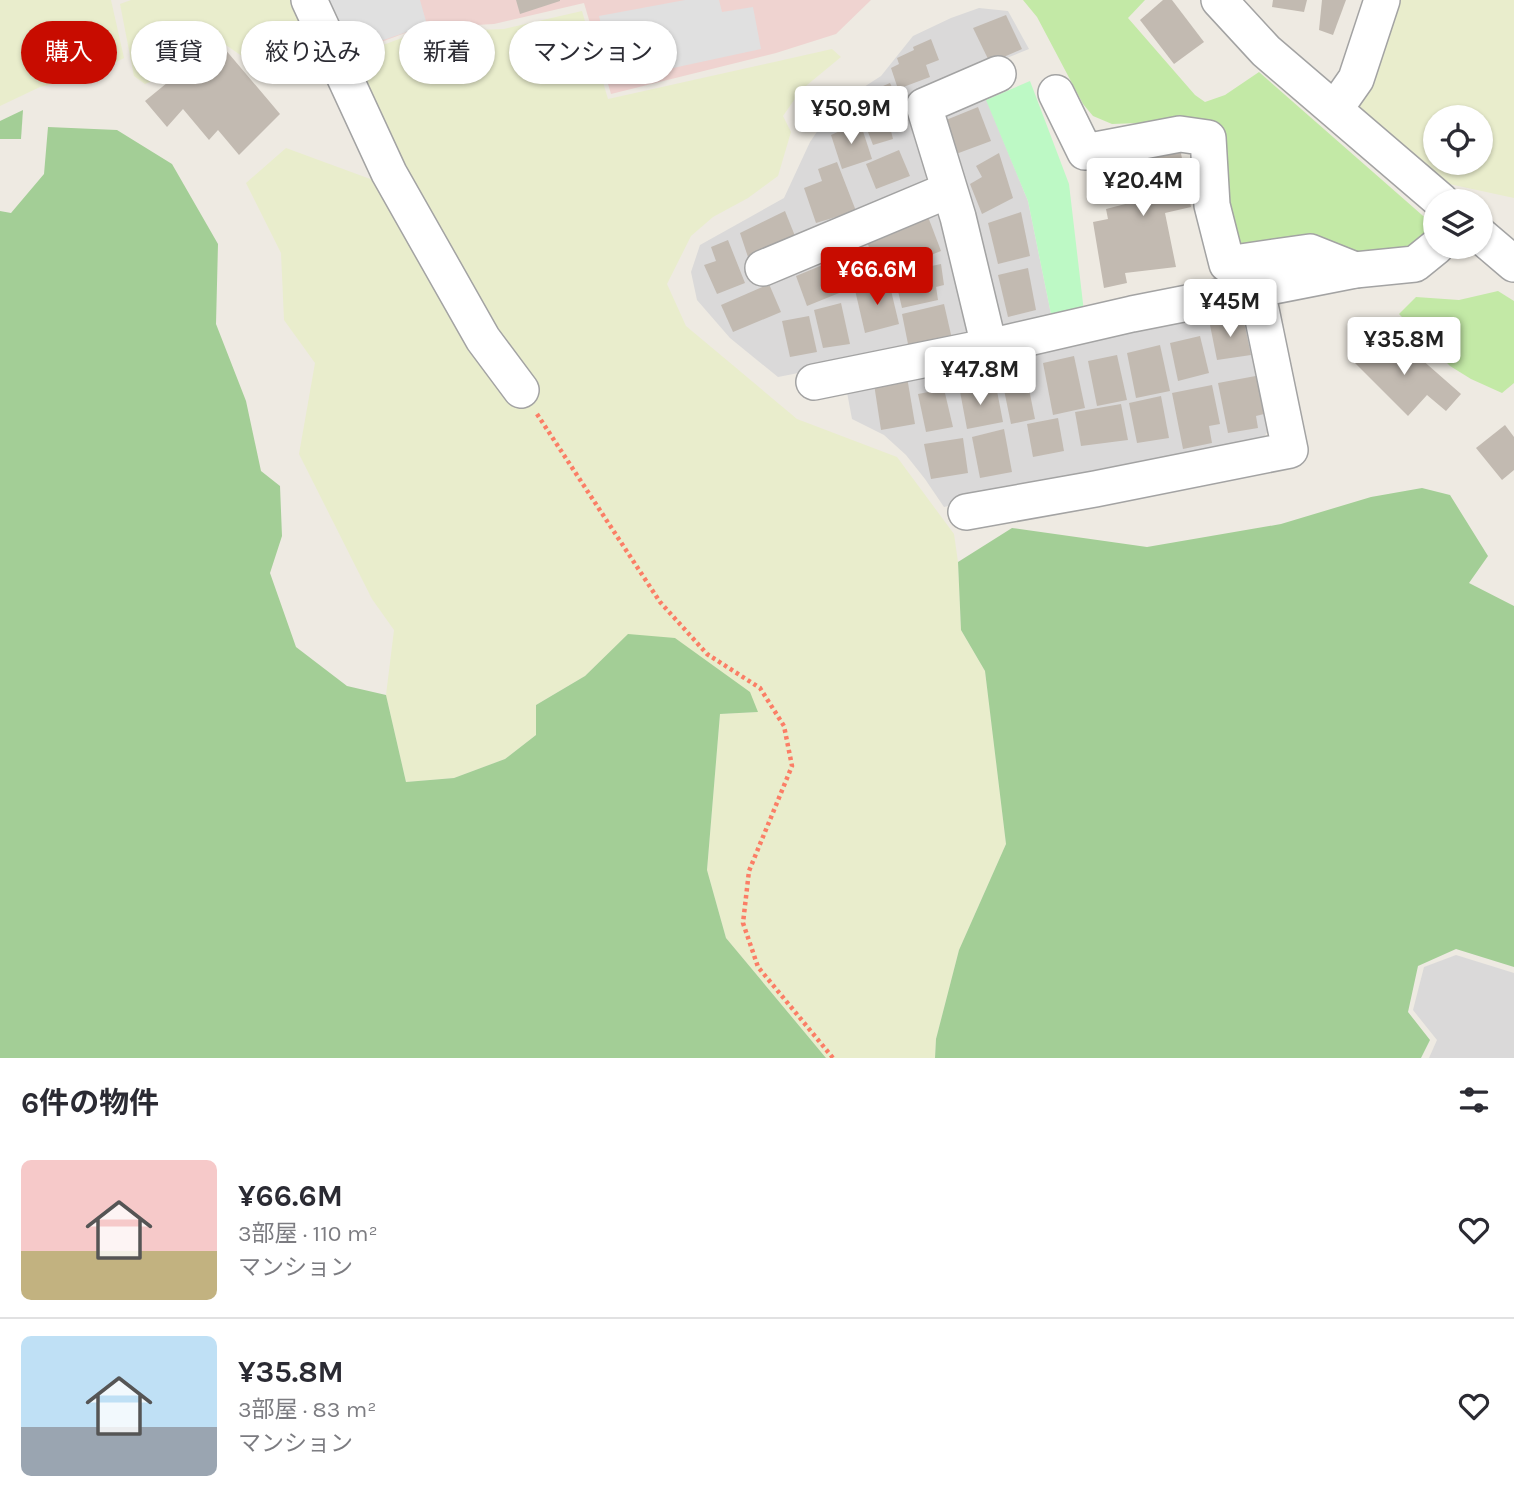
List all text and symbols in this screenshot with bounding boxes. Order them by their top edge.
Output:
chip: 購入 [21,21,117,84]
chip: 賃貸 [131,21,227,84]
chip: 絞り込み [241,21,385,84]
chip: 新着 [399,21,495,84]
chip: マンション [509,21,677,84]
pin: ¥50.9M [794,86,908,146]
text: ¥50.9M [811,95,891,122]
map controls [1423,105,1493,259]
button: locate [1423,105,1493,175]
pin: ¥20.4M [1086,158,1200,218]
text: ¥20.4M [1103,167,1183,194]
button: layers [1423,189,1493,259]
pin: ¥66.6M [820,247,934,307]
text: ¥66.6M [837,256,917,283]
pin: ¥45M [1189,280,1271,339]
text: ¥45M [1200,288,1260,315]
pin: ¥35.8M [1347,318,1461,377]
text: ¥35.8M [1363,326,1445,353]
pin: ¥47.8M [923,348,1037,407]
text: ¥47.8M [941,356,1019,383]
icon: filters [1455,1081,1493,1119]
text: 6件の物件 [21,1085,159,1121]
text: ¥66.6M [238,1178,343,1214]
icon: home [77,1188,161,1272]
icon: heart [1455,1211,1493,1249]
text: 3部屋 · 110 m² [238,1220,378,1247]
text: マンション [238,1254,353,1281]
text: ¥35.8M [238,1354,344,1390]
icon: home [77,1364,161,1448]
icon: heart [1455,1387,1493,1425]
text: 3部屋 · 83 m² [238,1396,377,1423]
text: マンション [238,1430,353,1457]

